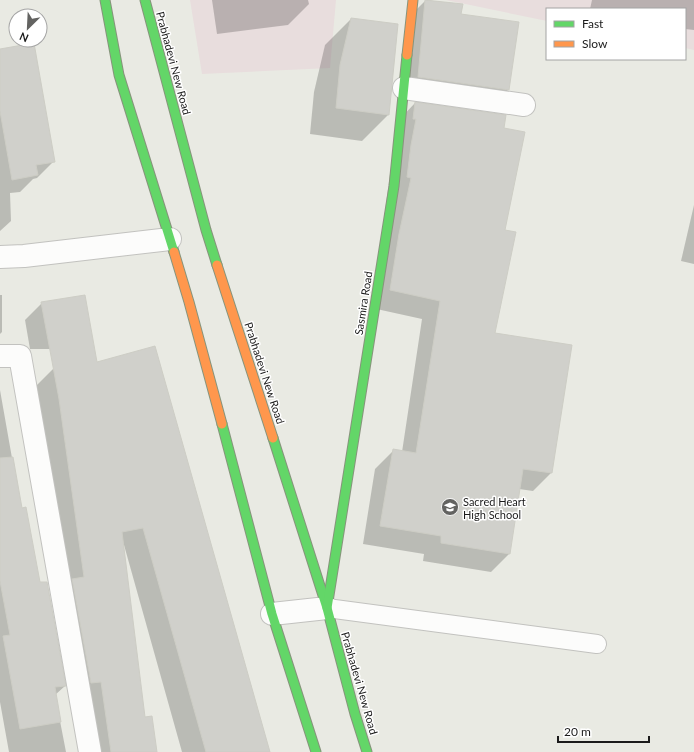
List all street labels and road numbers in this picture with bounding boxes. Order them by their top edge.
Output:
street label: Prabhadevi New Road [154,10,194,116]
street label: Sasmira Road [352,270,374,336]
street label: Prabhadevi New Road [242,320,288,426]
street label: Prabhadevi New Road [339,630,381,736]

